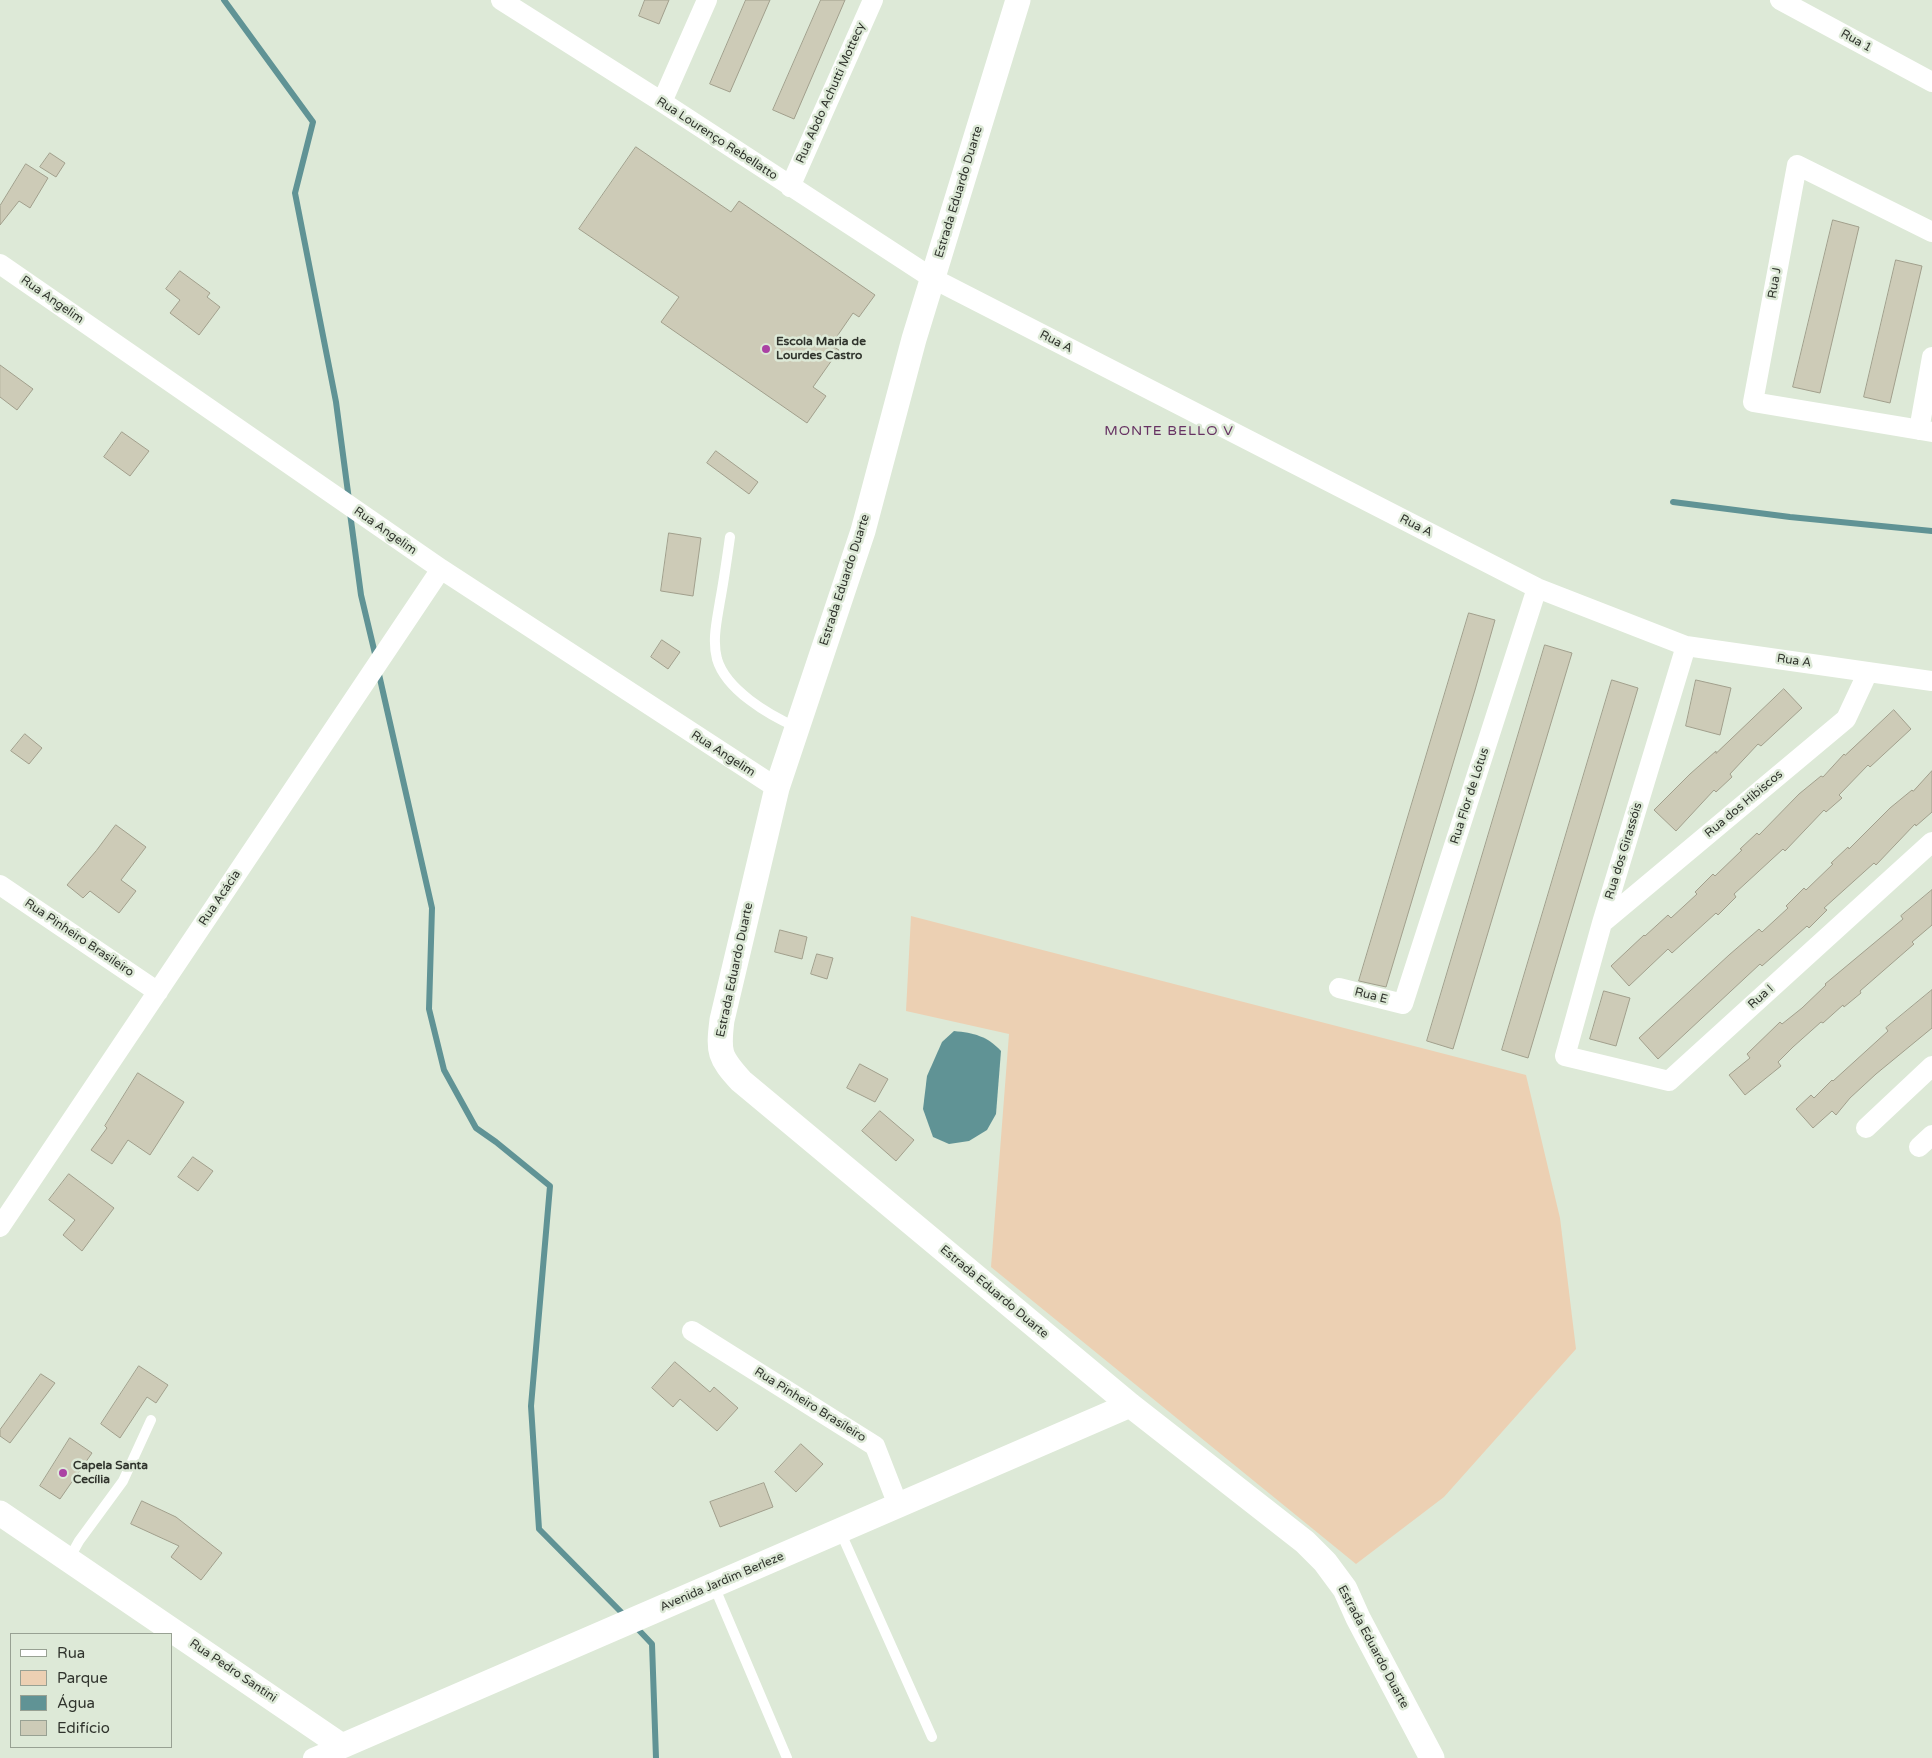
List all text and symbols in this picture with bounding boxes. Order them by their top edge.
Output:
street label: Rua Abdo Achutti Mottecy [793,20,869,166]
street label: Rua 1 [1838,27,1874,55]
street label: Rua Lourenço Rebellatto [654,95,780,183]
street label: Estrada Eduardo Duarte [932,124,986,260]
street label: Rua J [1765,266,1785,300]
street label: Rua Angelim [18,273,86,327]
street label: Rua A [1037,328,1075,356]
place label: Escola Maria de Lourdes Castro [776,335,866,363]
marker: Escola Maria de Lourdes Castro [760,343,772,355]
district label: MONTE BELLO V [1103,423,1235,439]
street label: Rua Angelim [351,504,419,558]
street label: Rua A [1397,512,1435,540]
street label: Estrada Eduardo Duarte [817,513,873,647]
street label: Rua A [1776,651,1812,671]
street label: Rua Angelim [688,728,758,780]
street label: Rua Flor de Lótus [1448,746,1492,846]
street label: Rua dos Hibiscos [1702,767,1786,841]
street label: Rua dos Girassóis [1602,801,1646,901]
street label: Rua Acácia [196,868,244,928]
street label: Rua Pinheiro Brasileiro [22,896,136,980]
street label: Estrada Eduardo Duarte [714,901,756,1039]
street label: Rua I [1745,982,1777,1012]
street label: Rua E [1353,985,1389,1007]
street label: Estrada Eduardo Duarte [937,1242,1051,1342]
street label: Rua Pinheiro Brasileiro [752,1365,868,1445]
place label: Capela Santa Cecília [73,1459,148,1487]
marker: Capela Santa Cecília [57,1467,69,1479]
street label: Avenida Jardim Berleze [658,1549,786,1615]
street label: Estrada Eduardo Duarte [1334,1583,1412,1711]
legend [10,1633,172,1748]
street label: Rua Pedro Santini [187,1637,279,1705]
text: Rua [57,1644,85,1662]
text: Parque [57,1669,108,1687]
text: Água [57,1694,95,1712]
text: Edifício [57,1719,110,1737]

